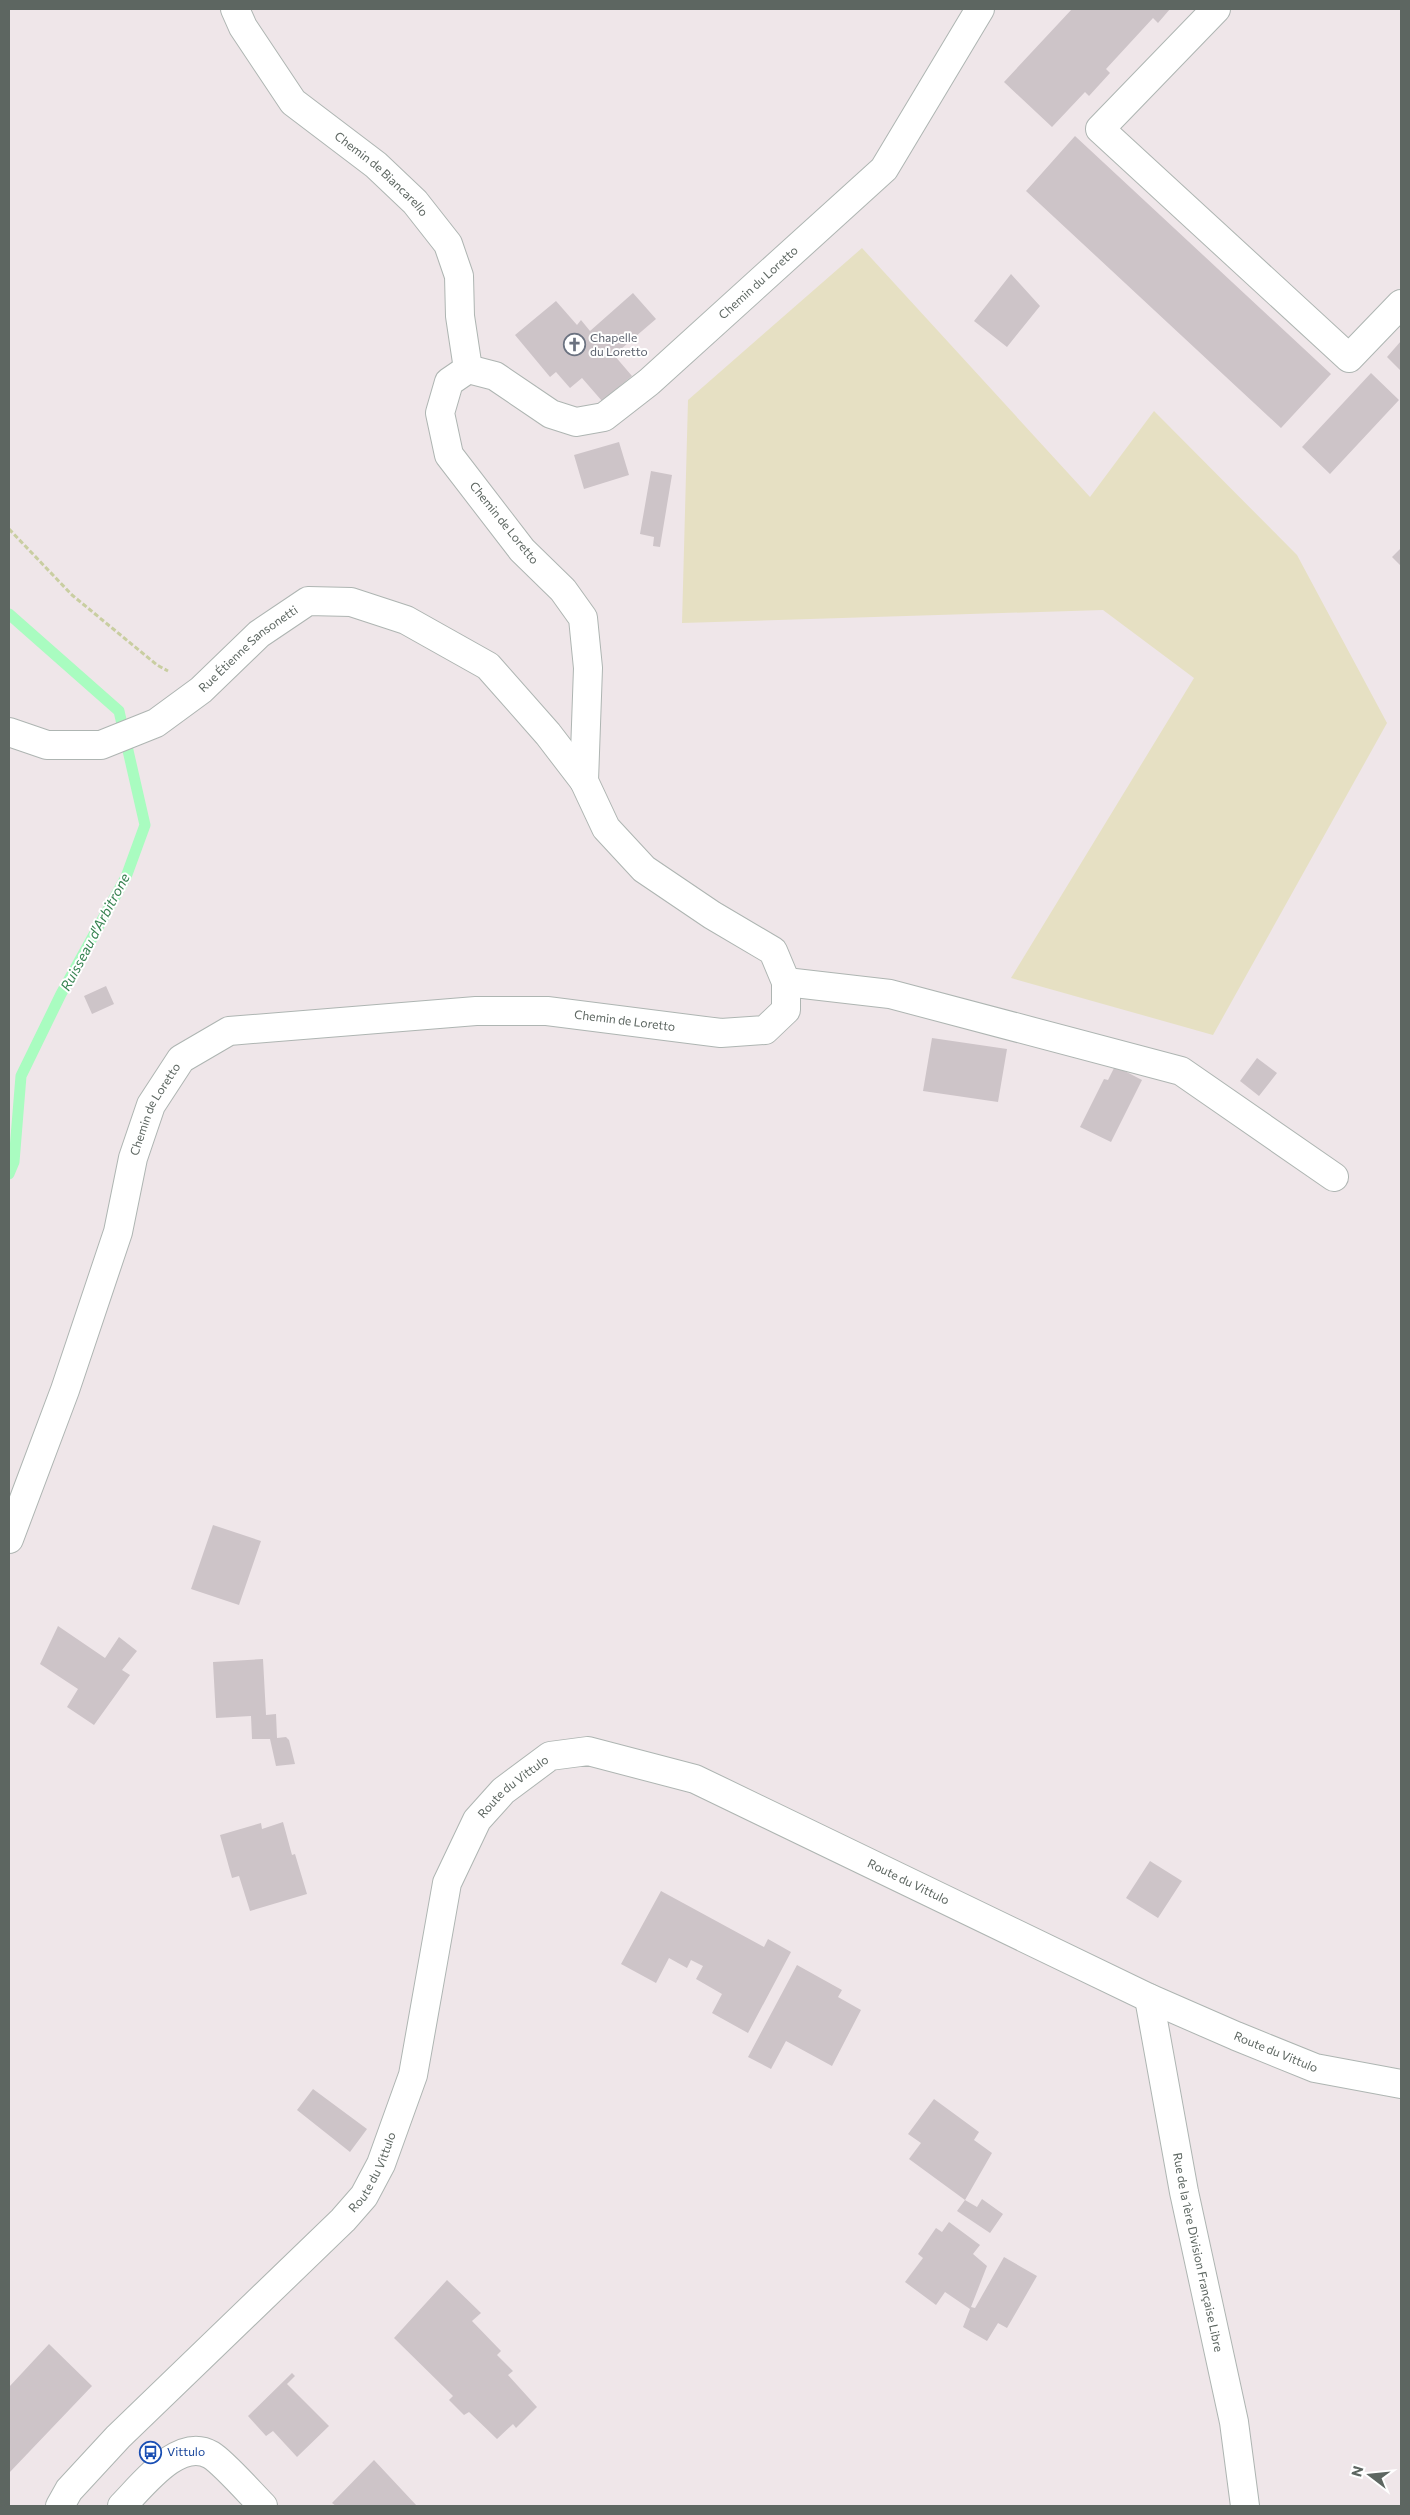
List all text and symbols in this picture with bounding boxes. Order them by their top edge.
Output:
street label: Chemin de Biancarello [332,128,431,219]
street label: Chemin du Loretto [715,243,800,321]
place label: Chapelle du Loretto [590,330,648,358]
church icon: Chapelle du Loretto [562,333,586,357]
street label: Chemin de Loretto [467,479,542,566]
street label: Rue Étienne Sansonetti [195,602,300,694]
water label: Ruisseau d'Arbitrone [56,869,133,994]
street label: Chemin de Loretto [574,1007,676,1033]
street label: Chemin de Loretto [126,1060,183,1157]
street label: Route du Vittulo [474,1752,551,1820]
street label: Route du Vittulo [866,1855,952,1907]
street label: Route du Vittulo [1232,2028,1320,2074]
street label: Route du Vittulo [345,2130,398,2215]
street label: Rue de la 1ère Division Française Libre [1171,2151,1227,2353]
bus stop icon: Vittulo [139,2440,163,2464]
place label: Vittulo [167,2444,205,2458]
north arrow [1345,2450,1395,2500]
text: N [1347,2464,1367,2479]

